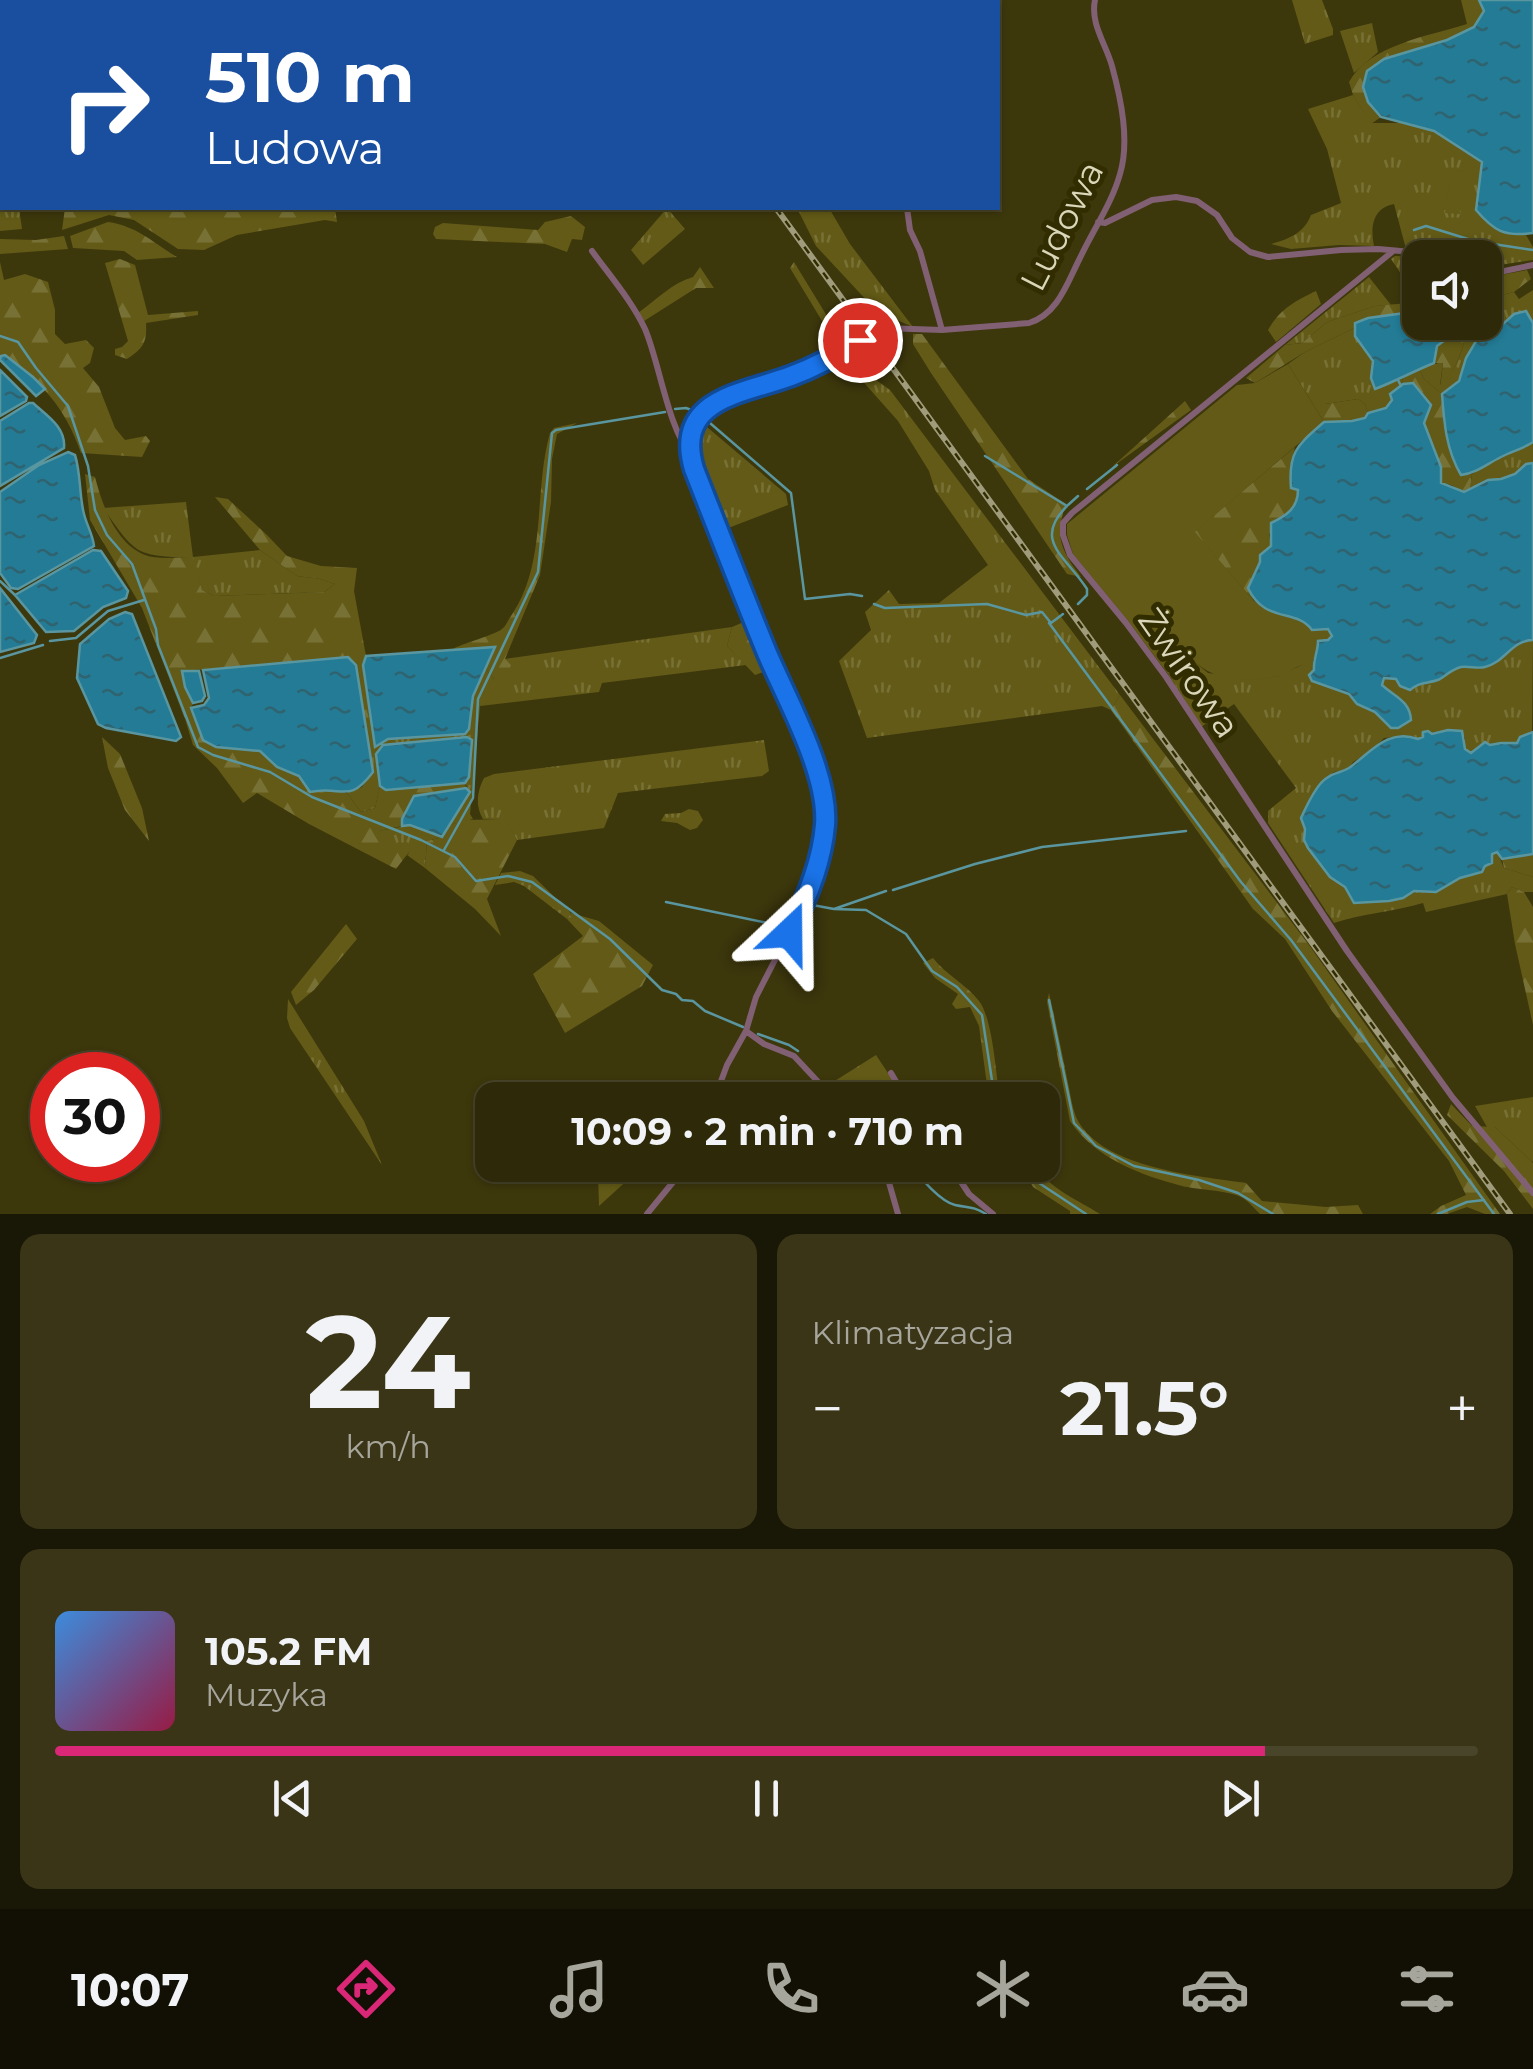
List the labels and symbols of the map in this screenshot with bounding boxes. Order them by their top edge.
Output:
street label: Ludowa [1011,154,1112,298]
pin [818,298,903,383]
street label: Żwirowa [1129,600,1250,746]
position arrow [737,881,841,985]
speed limit sign: 30 [30,1052,160,1182]

